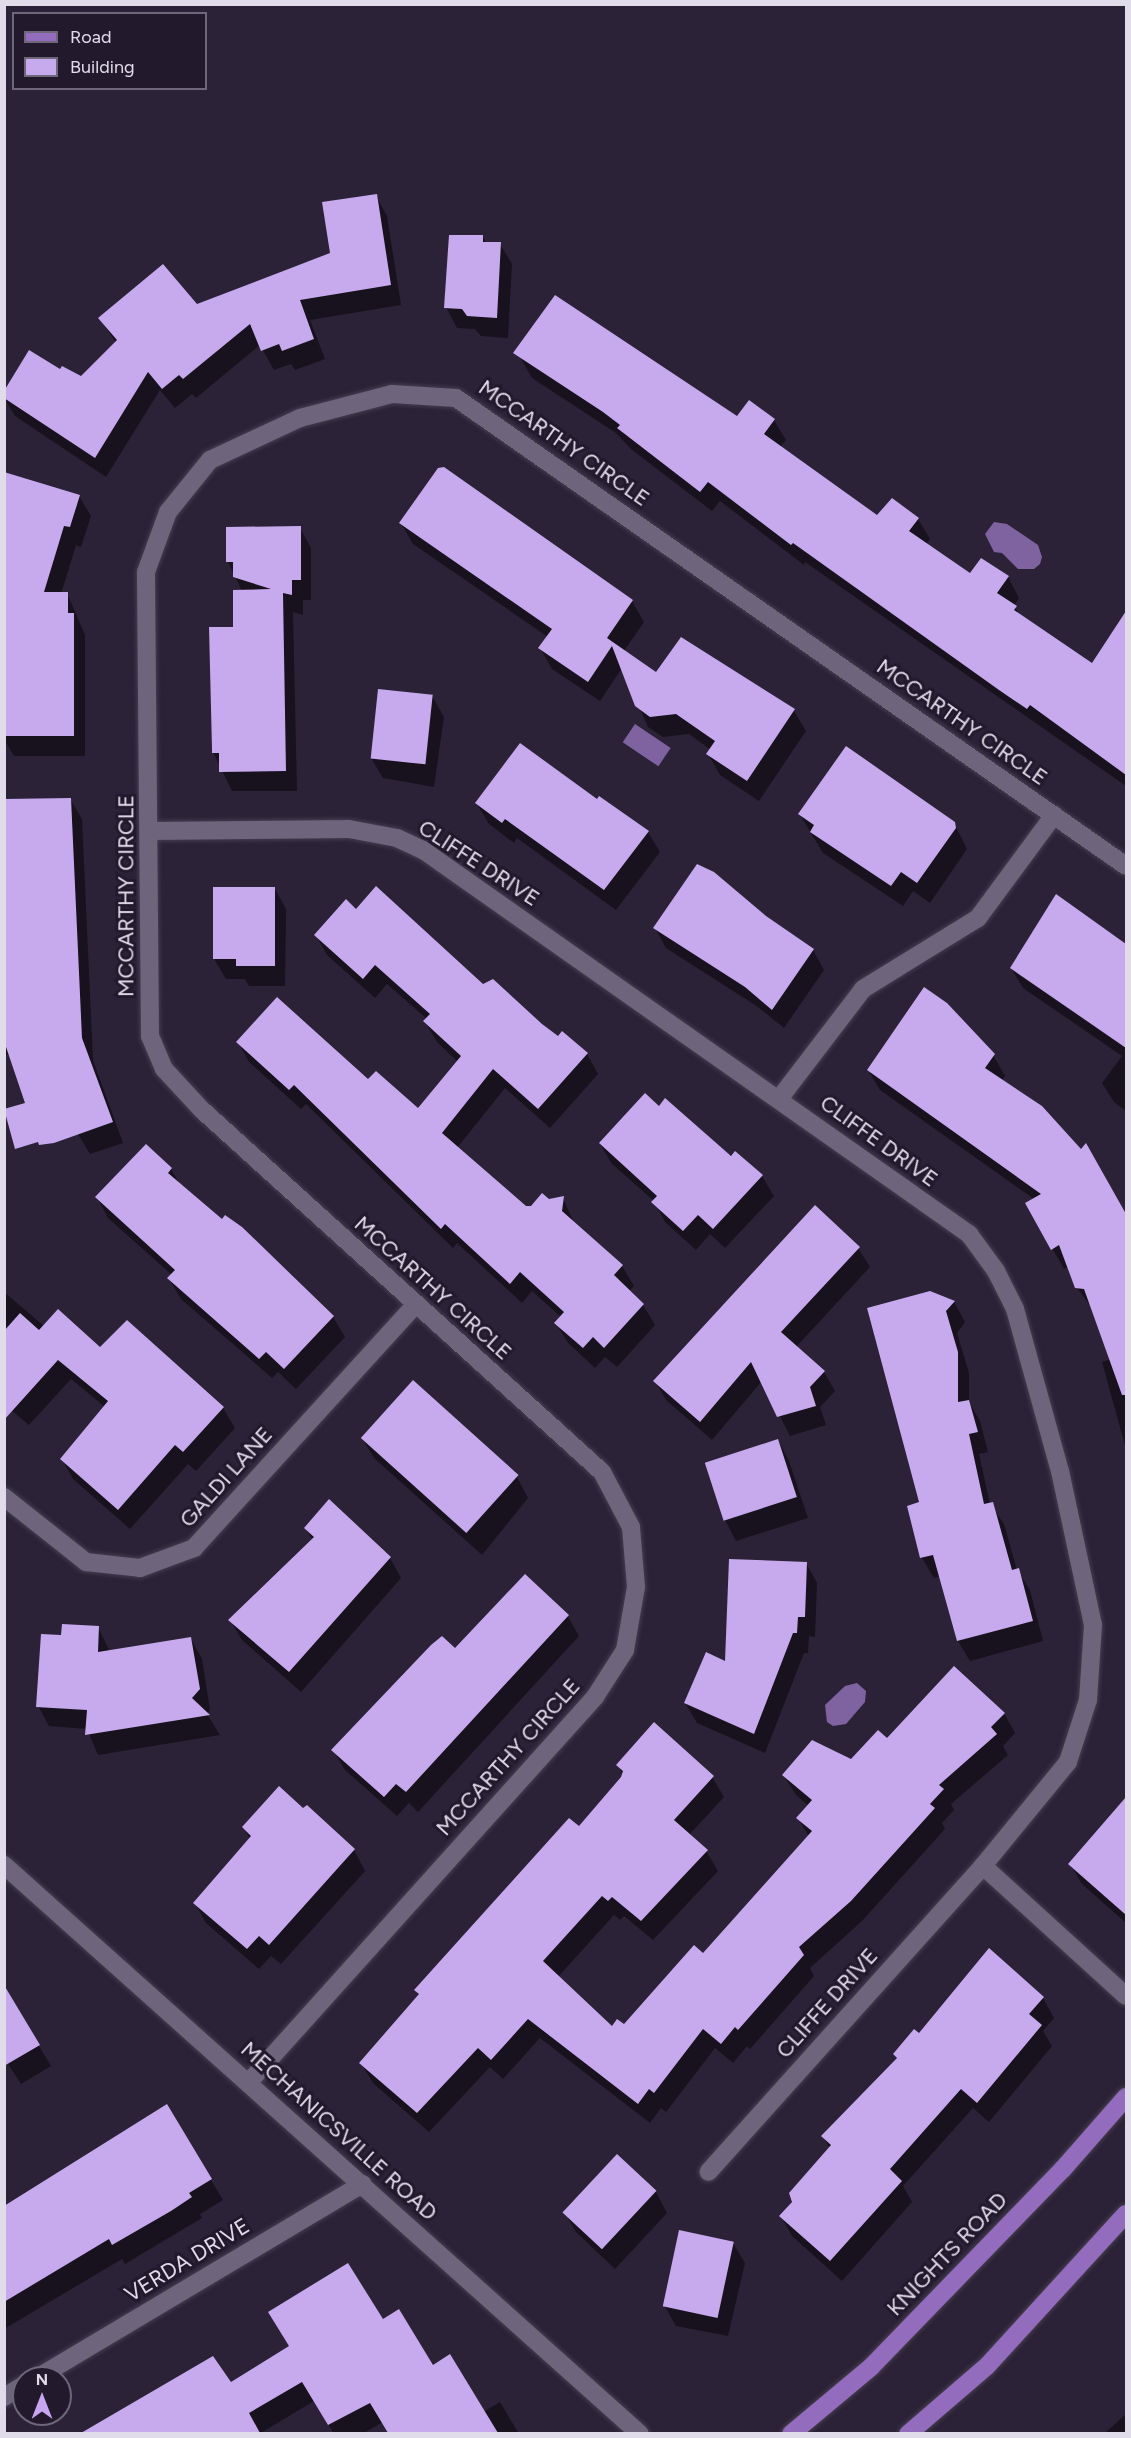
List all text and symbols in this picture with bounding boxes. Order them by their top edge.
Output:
legend [12,12,207,90]
text: Road [70,26,111,48]
text: Building [70,56,135,78]
street label: MCCARTHY CIRCLE [474,374,654,512]
street label: MCCARTHY CIRCLE [872,653,1052,791]
street label: MCCARTHY CIRCLE [113,795,139,997]
street label: CLIFFE DRIVE [414,814,544,912]
street label: CLIFFE DRIVE [815,1090,943,1192]
street label: MCCARTHY CIRCLE [349,1211,517,1365]
street label: GALDI LANE [174,1421,278,1533]
street label: MCCARTHY CIRCLE [431,1673,585,1841]
street label: CLIFFE DRIVE [771,1943,883,2063]
street label: MECHANICSVILLE ROAD [236,2036,442,2226]
street label: KNIGHTS ROAD [881,2187,1013,2321]
street label: VERDA DRIVE [120,2212,254,2308]
north arrow [12,2366,72,2426]
text: N [36,2370,48,2389]

